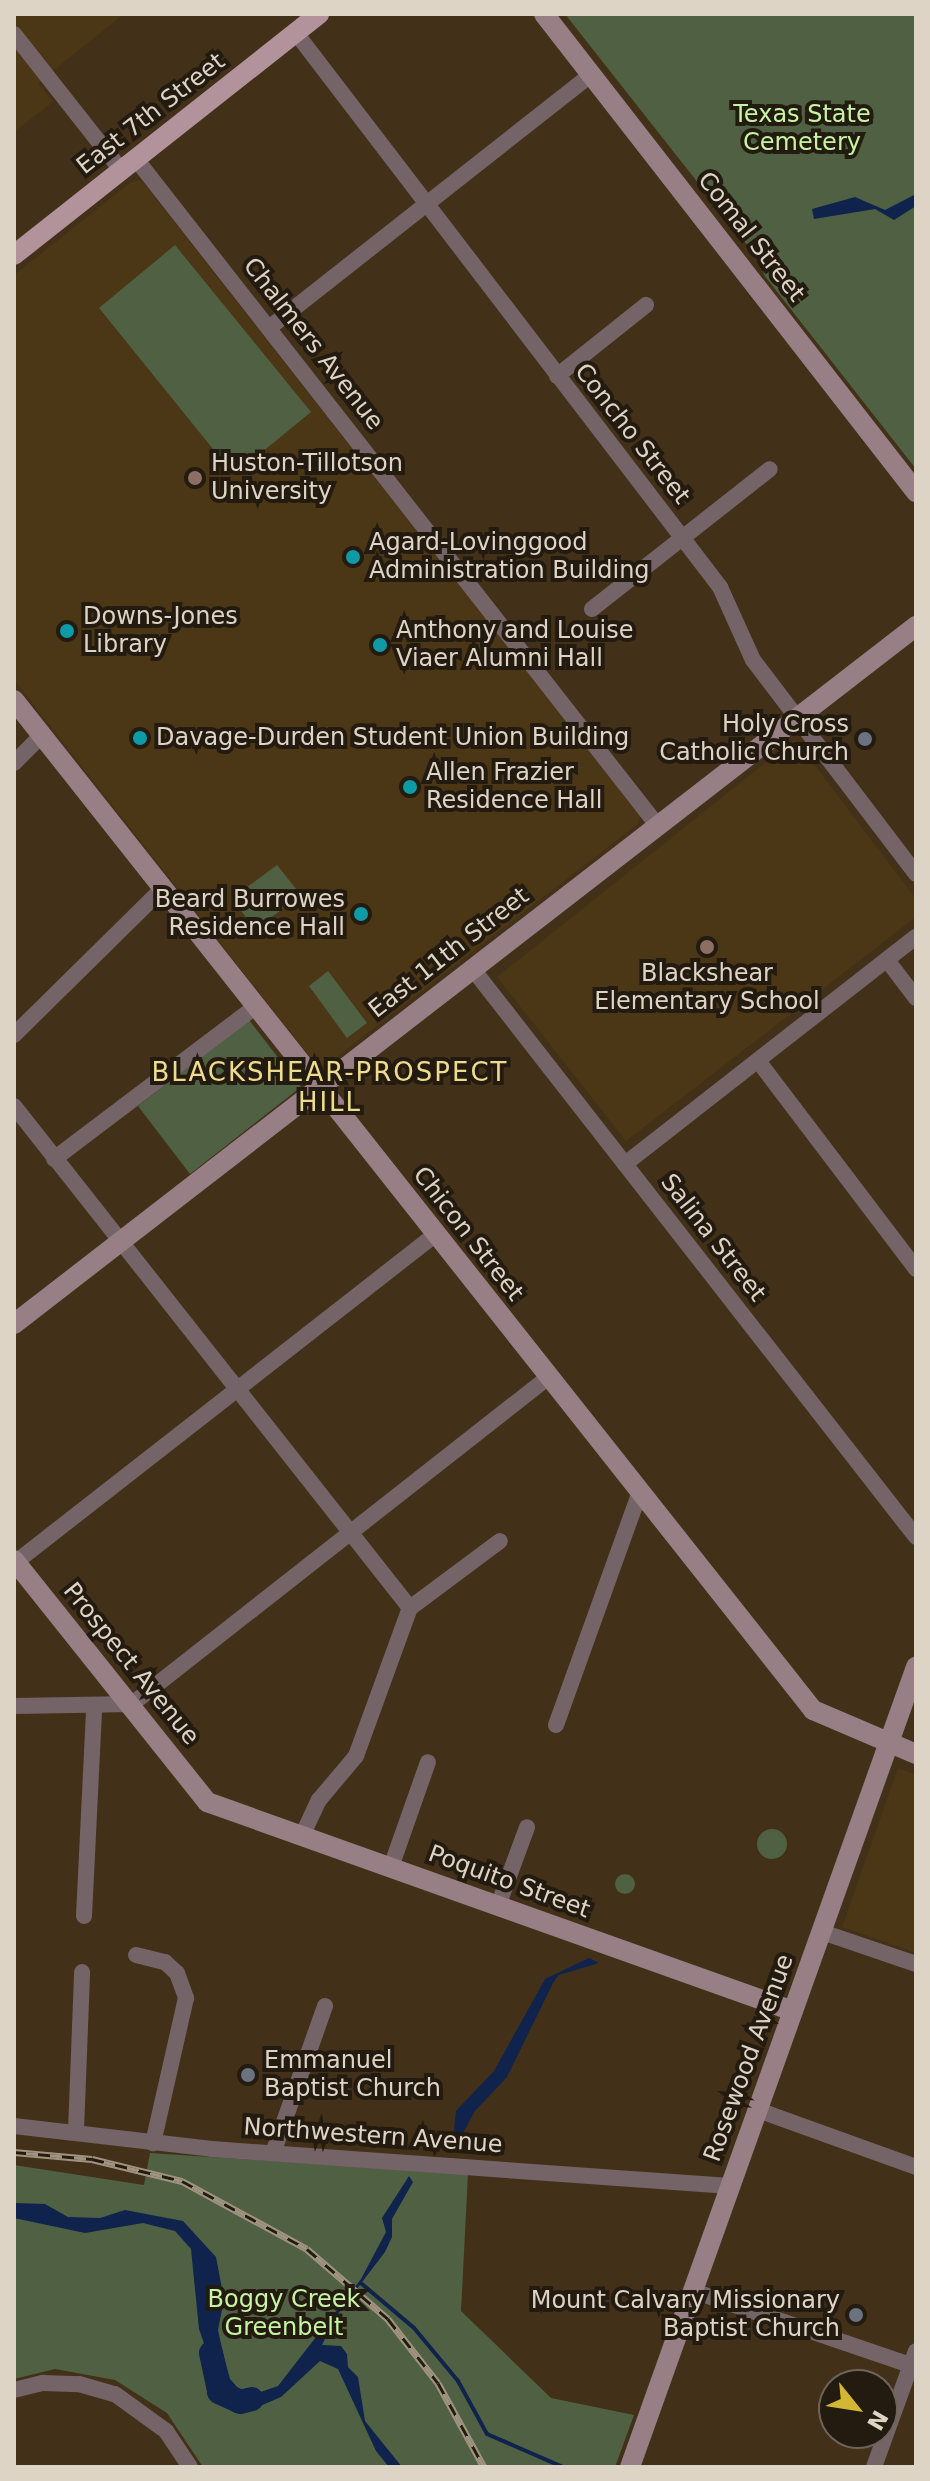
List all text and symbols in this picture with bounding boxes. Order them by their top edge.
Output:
street label: East 7th Street [71,47,231,181]
park label: Texas State Cemetery [733,101,871,157]
street label: Comal Street [691,166,811,308]
street label: Chalmers Avenue [237,252,389,436]
street label: Concho Street [568,358,696,510]
place label: Huston-Tillotson University [211,450,403,506]
marker: Huston-Tillotson University [186,469,204,487]
place label: Agard-Lovinggood Administration Building [369,529,650,585]
marker: Agard-Lovinggood Administration Building [344,548,362,566]
place label: Downs-Jones Library [83,603,238,659]
place label: Anthony and Louise Viaer Alumni Hall [396,617,634,673]
marker: Downs-Jones Library [58,622,76,640]
marker: Anthony and Louise Viaer Alumni Hall [371,636,389,654]
place label: Holy Cross Catholic Church [659,711,849,767]
place label: Davage-Durden Student Union Building [156,724,629,752]
marker: Davage-Durden Student Union Building [131,729,149,747]
marker: Holy Cross Catholic Church [856,730,874,748]
place label: Allen Frazier Residence Hall [426,759,602,815]
marker: Allen Frazier Residence Hall [401,778,419,796]
street label: East 11th Street [363,882,535,1024]
place label: Beard Burrowes Residence Hall [155,886,345,942]
marker: Beard Burrowes Residence Hall [352,905,370,923]
marker: Blackshear Elementary School [698,938,716,956]
place label: Blackshear Elementary School [594,960,820,1016]
district label: BLACKSHEAR-PROSPECT HILL [152,1057,508,1118]
street label: Chicon Street [407,1161,529,1307]
street label: Salina Street [654,1169,772,1307]
street label: Prospect Avenue [57,1577,205,1751]
street label: Poquito Street [424,1839,594,1925]
street label: Rosewood Avenue [698,1950,800,2166]
place label: Emmanuel Baptist Church [264,2047,441,2103]
marker: Emmanuel Baptist Church [239,2066,257,2084]
street label: Northwestern Avenue [242,2113,504,2159]
park label: Boggy Creek Greenbelt [208,2286,360,2342]
place label: Mount Calvary Missionary Baptist Church [531,2287,840,2343]
marker: Mount Calvary Missionary Baptist Church [847,2306,865,2324]
north arrow [818,2369,898,2449]
text: N [862,2406,893,2434]

